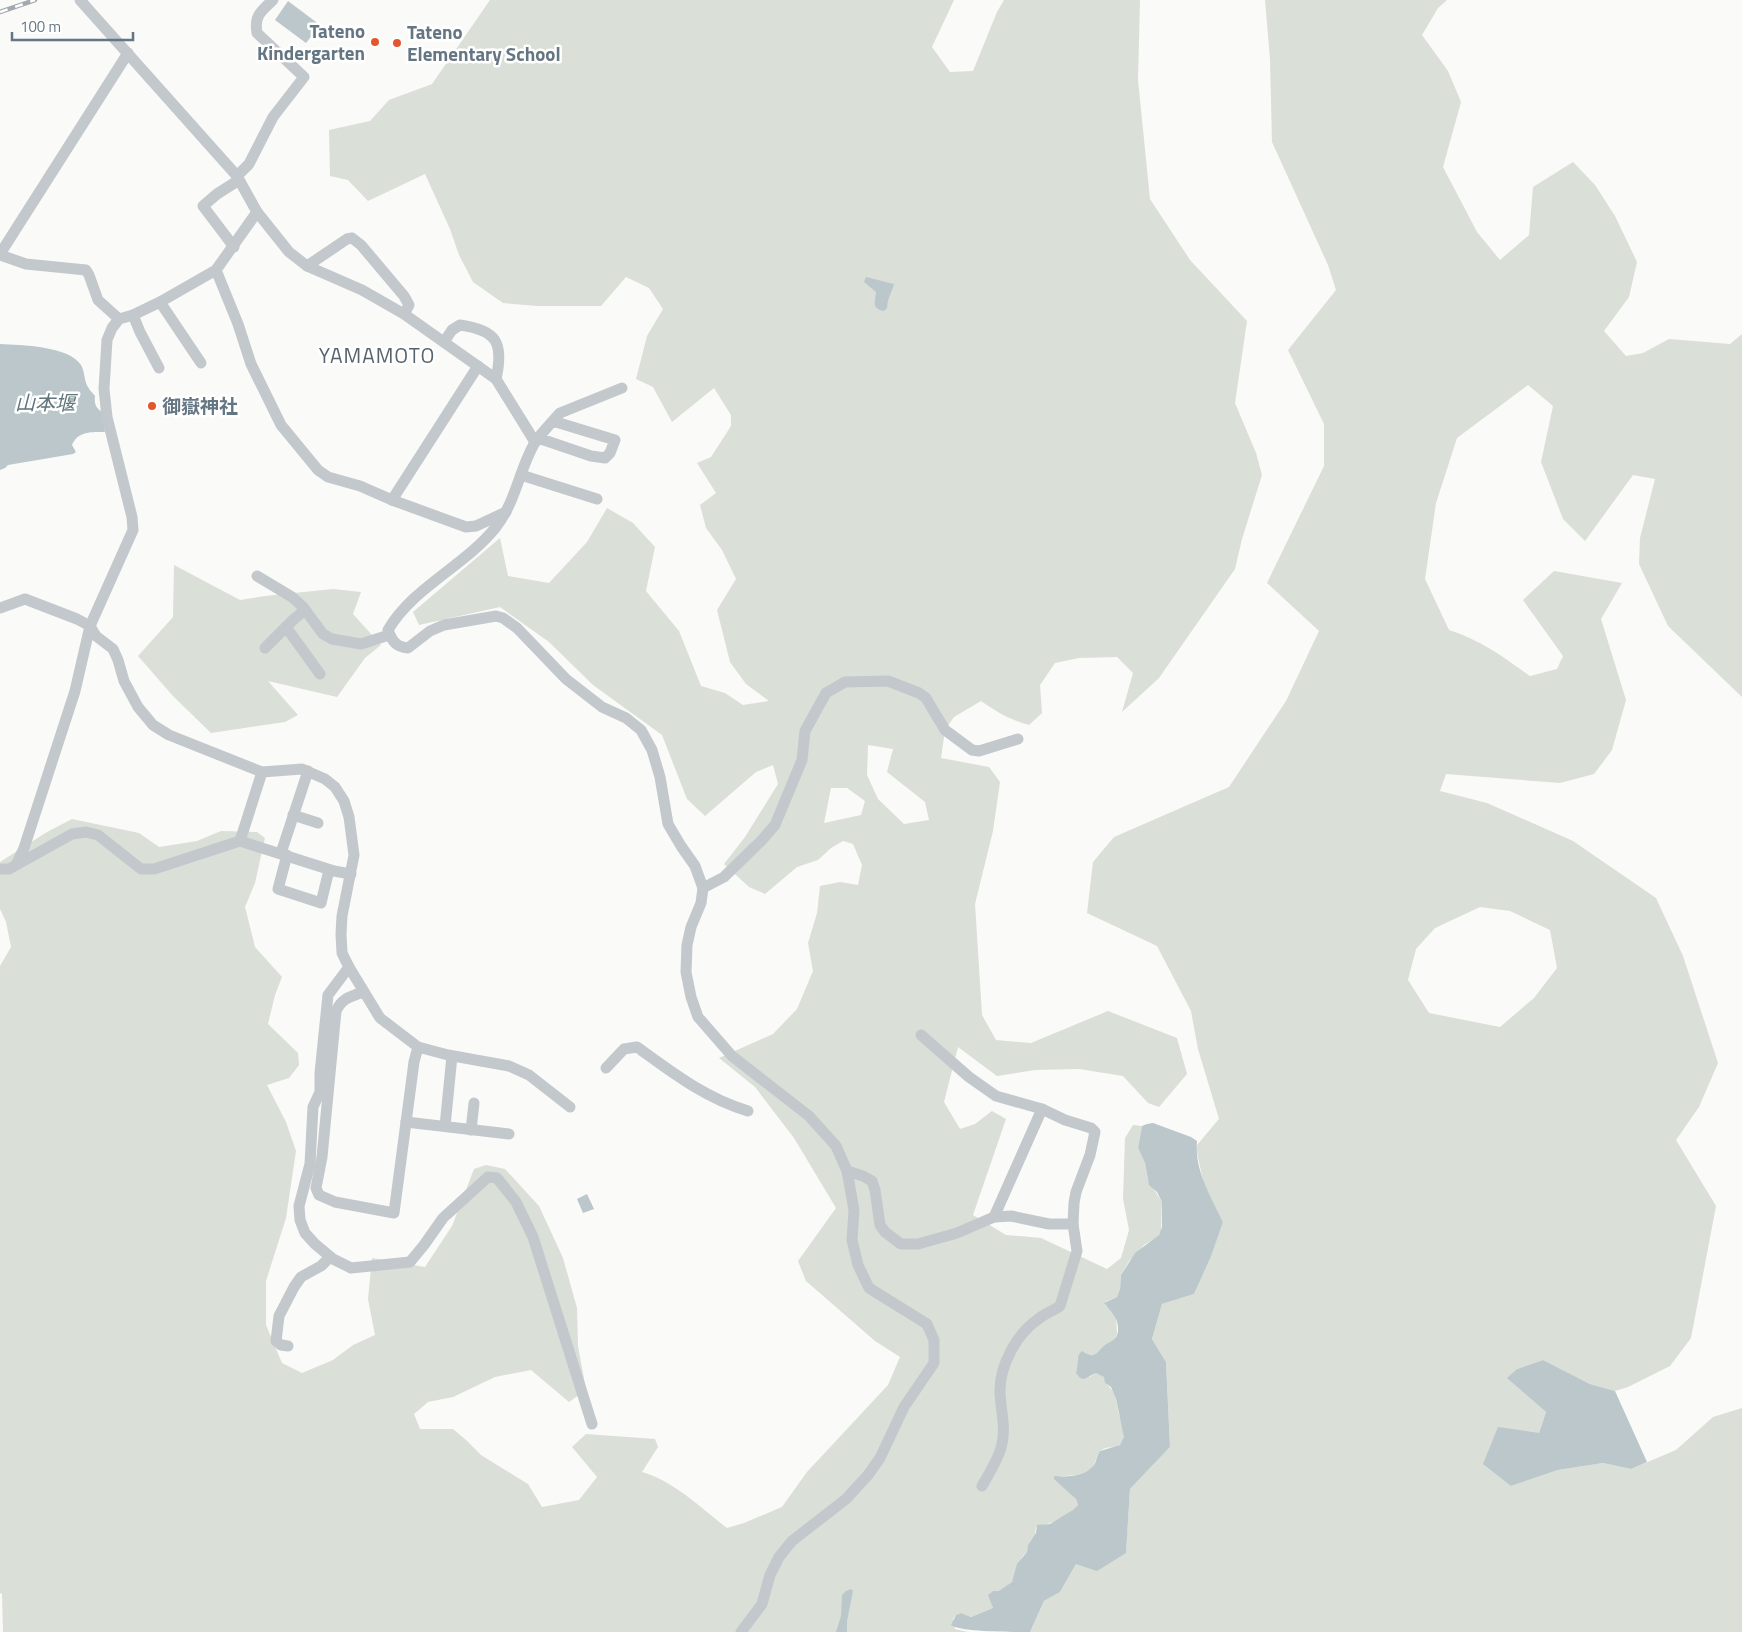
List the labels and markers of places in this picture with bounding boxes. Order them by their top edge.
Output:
place label: Tateno Kindergarten [257,16,365,67]
place label: Tateno Elementary School [407,17,561,68]
marker: Tateno Kindergarten [369,36,381,48]
marker: Tateno Elementary School [391,37,403,49]
place label: 御嶽神社 [162,391,238,420]
marker: 御嶽神社 [146,400,158,412]

